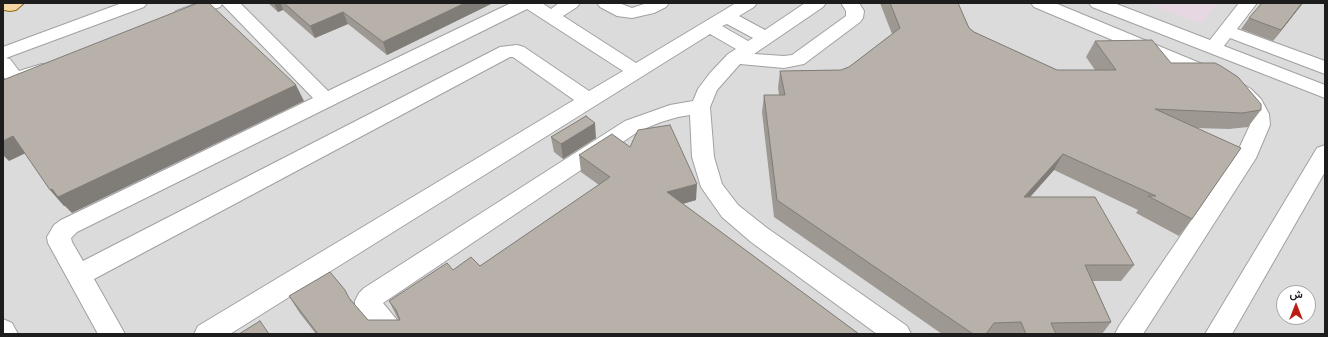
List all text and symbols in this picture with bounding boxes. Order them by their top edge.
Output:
north arrow [1276,285,1316,325]
text: ش [1289,286,1303,301]

